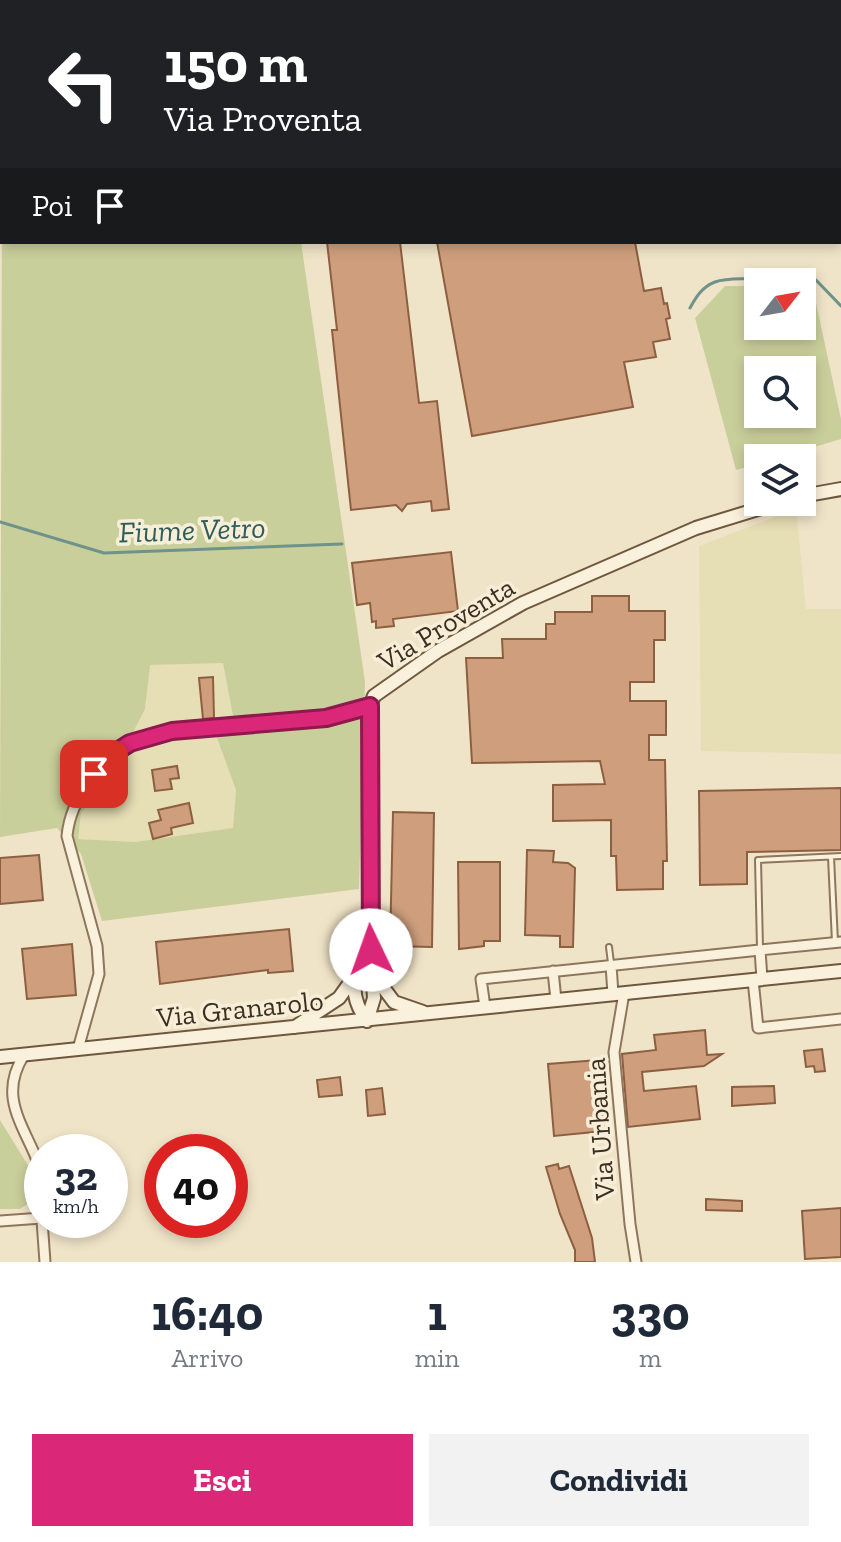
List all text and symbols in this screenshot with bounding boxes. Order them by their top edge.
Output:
text: 150 m [164,29,308,96]
icon: left [32,32,136,136]
text: Via Proventa [164,97,362,140]
icon: arrive [88,184,132,228]
text: Poi [32,188,72,224]
north arrow [744,268,816,340]
map controls [744,268,816,516]
button: search [744,356,816,428]
button: layers [744,444,816,516]
water label: Fiume Vetro [118,509,266,551]
street label: Via Proventa [371,570,521,678]
pin [60,740,128,808]
icon: arrive [72,752,116,796]
position arrow [329,908,413,992]
street label: Via Granarolo [154,984,325,1034]
street label: Via Urbania [579,1056,621,1202]
speed limit sign: 40 [144,1134,248,1238]
text: 32 [55,1152,97,1200]
text: km/h [53,1194,99,1218]
text: 16:40 [151,1285,263,1342]
text: 1 [427,1285,447,1342]
text: 330 [611,1285,690,1342]
text: Arrivo [172,1342,243,1374]
text: min [415,1342,459,1374]
text: m [639,1342,661,1374]
button: Esci [32,1434,413,1526]
button: Condividi [429,1434,809,1526]

